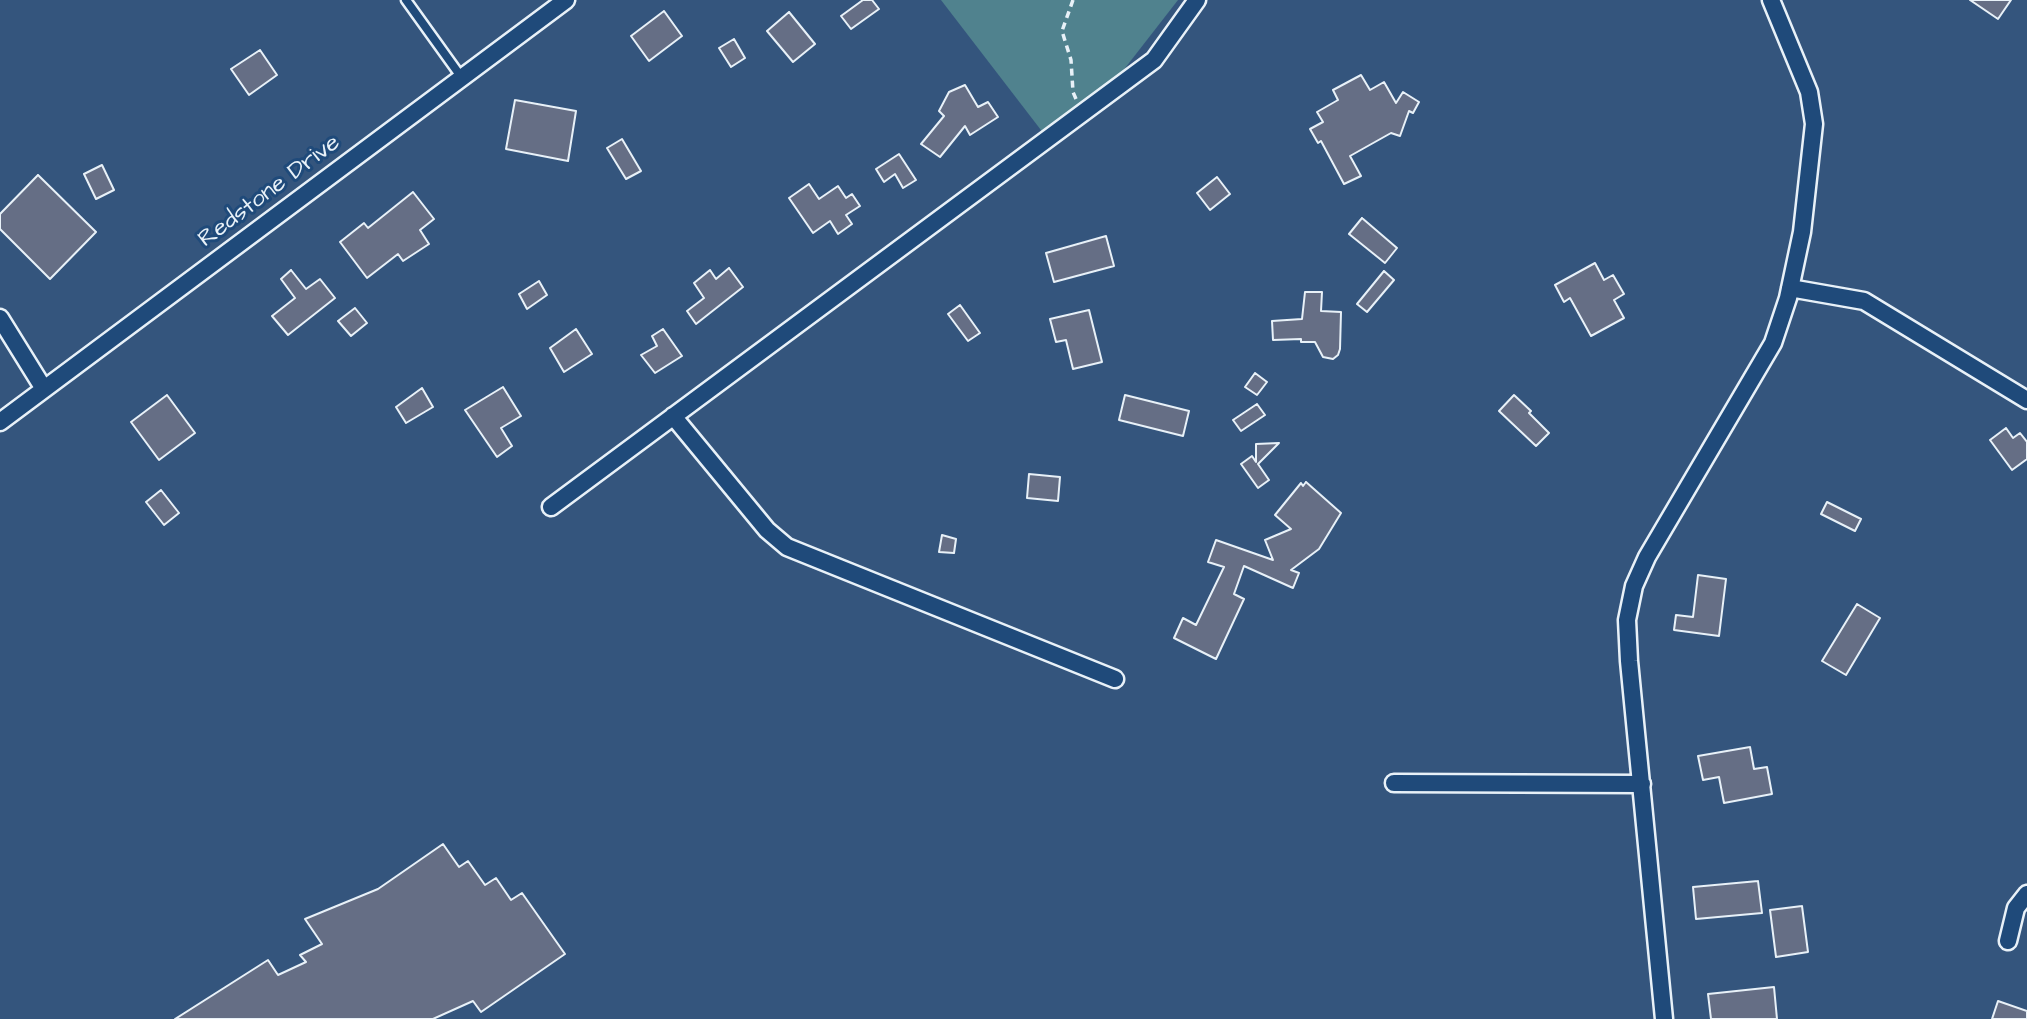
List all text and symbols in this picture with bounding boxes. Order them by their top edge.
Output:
street label: Redstone Drive [193,129,347,255]

